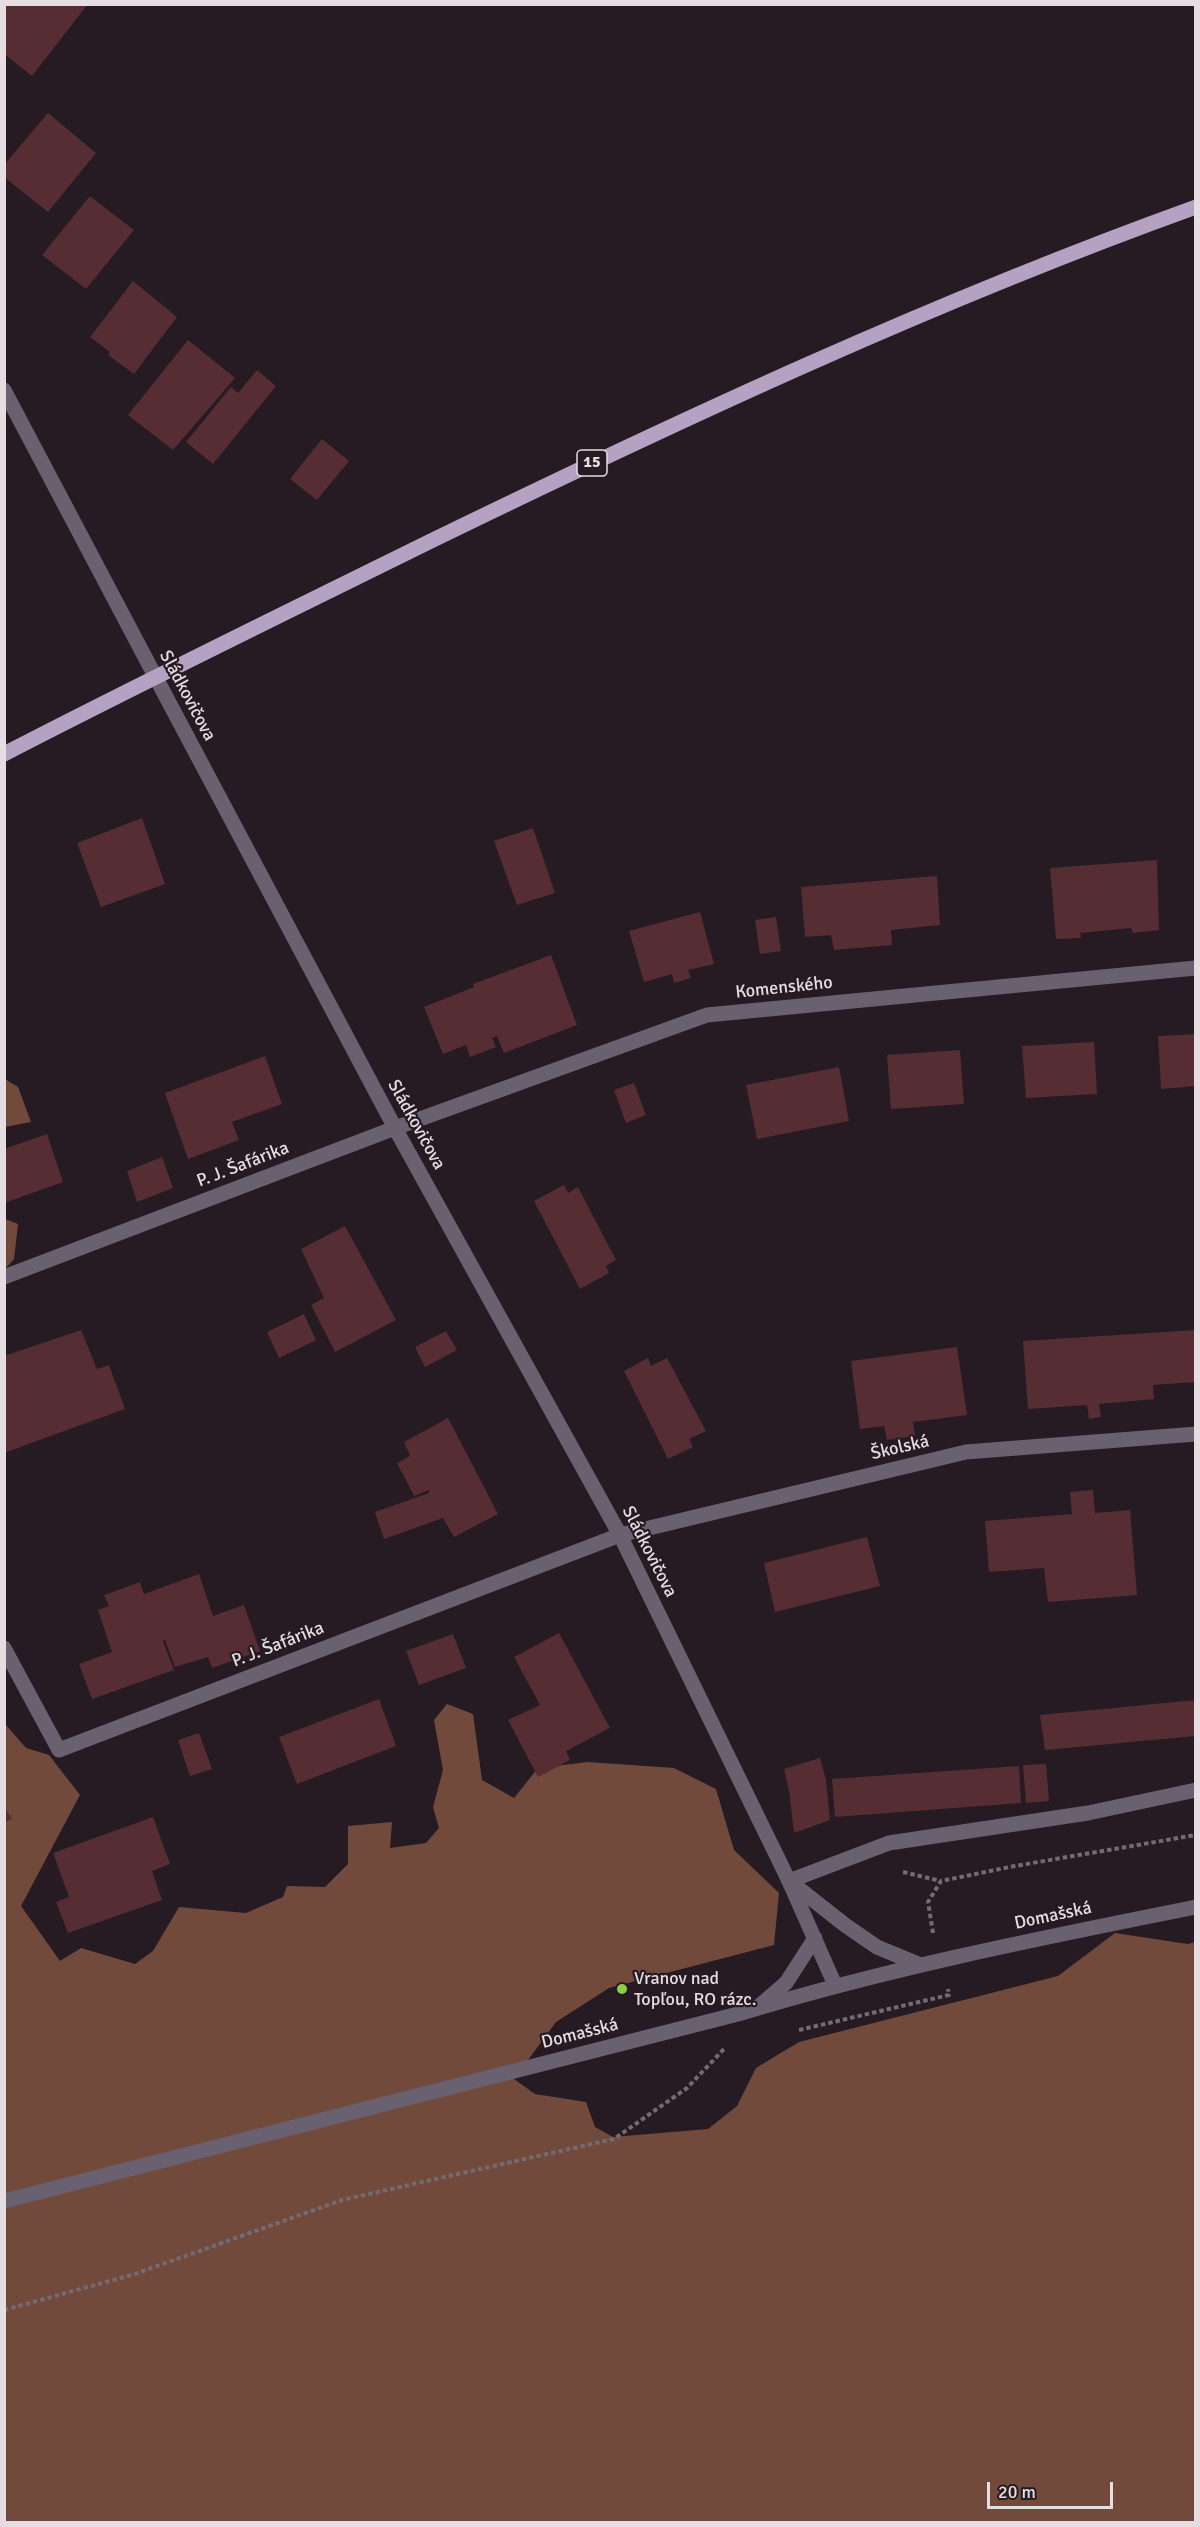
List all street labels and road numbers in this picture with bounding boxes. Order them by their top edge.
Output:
road number: 15 [577,450,607,476]
street label: Sládkovičova [154,647,220,745]
street label: Komenského [734,972,834,1004]
street label: Sládkovičova [382,1076,450,1174]
street label: P. J. Šafárika [194,1138,292,1192]
street label: Školská [869,1431,931,1465]
street label: Sládkovičova [617,1503,681,1601]
street label: P. J. Šafárika [229,1618,327,1672]
street label: Domašská [1012,1897,1094,1935]
street label: Domašská [539,2014,621,2054]

